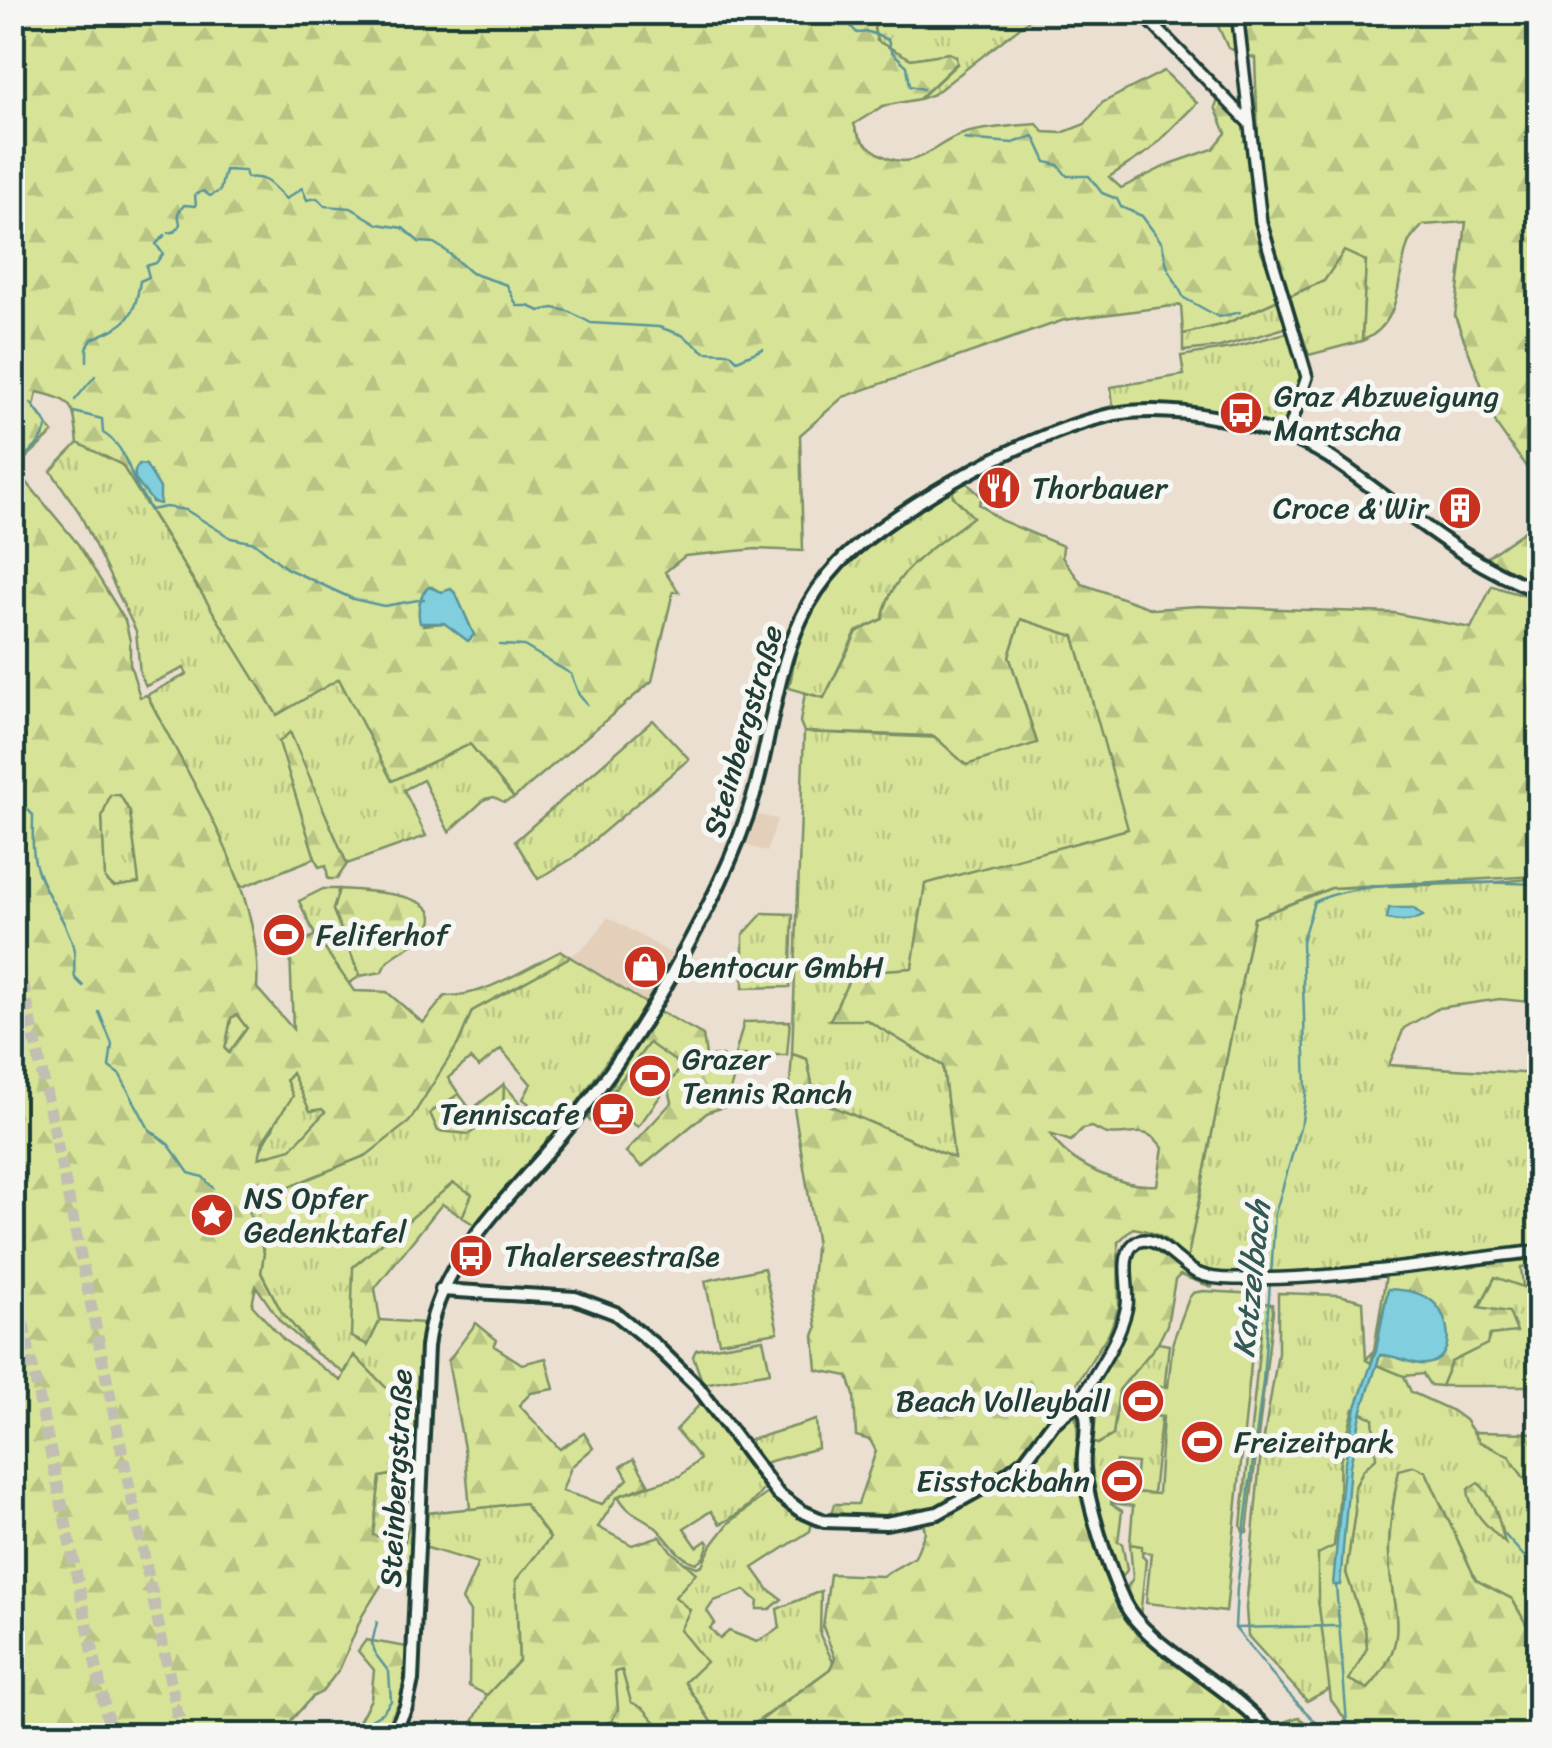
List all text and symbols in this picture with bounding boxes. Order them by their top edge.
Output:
place label: Graz Abzweigung Mantscha [1274,369,1499,457]
bus stop icon: Graz Abzweigung Mantscha [1218,390,1264,436]
place label: Thorbauer [1032,461,1169,515]
restaurant icon: Thorbauer [976,465,1022,511]
place label: Croce & Wir [1273,481,1430,535]
building icon: Croce & Wir [1437,485,1483,531]
street label: Steinbergstraße [687,618,799,844]
place label: Feliferhof [316,908,451,962]
sports icon: Feliferhof [261,912,307,958]
place label: bentocur GmbH [678,940,884,994]
shop icon: bentocur GmbH [622,944,668,990]
place label: Grazer Tennis Ranch [682,1032,852,1120]
sports icon: Grazer Tennis Ranch [627,1053,673,1099]
place label: Tenniscafe [439,1087,580,1141]
cafe icon: Tenniscafe [590,1091,636,1137]
place label: NS Opfer Gedenktafel [244,1171,407,1259]
place icon: NS Opfer Gedenktafel [189,1192,235,1238]
water label: Katzelbach [1215,1195,1288,1360]
place label: Thalerseestraße [504,1229,720,1283]
bus stop icon: Thalerseestraße [448,1233,494,1279]
street label: Steinbergstraße [363,1367,429,1589]
place label: Beach Volleyball [896,1374,1111,1428]
sports icon: Beach Volleyball [1120,1378,1166,1424]
place label: Freizeitpark [1234,1415,1395,1469]
sports icon: Freizeitpark [1179,1419,1225,1465]
place label: Eisstockbahn [916,1454,1090,1508]
sports icon: Eisstockbahn [1099,1458,1145,1504]

